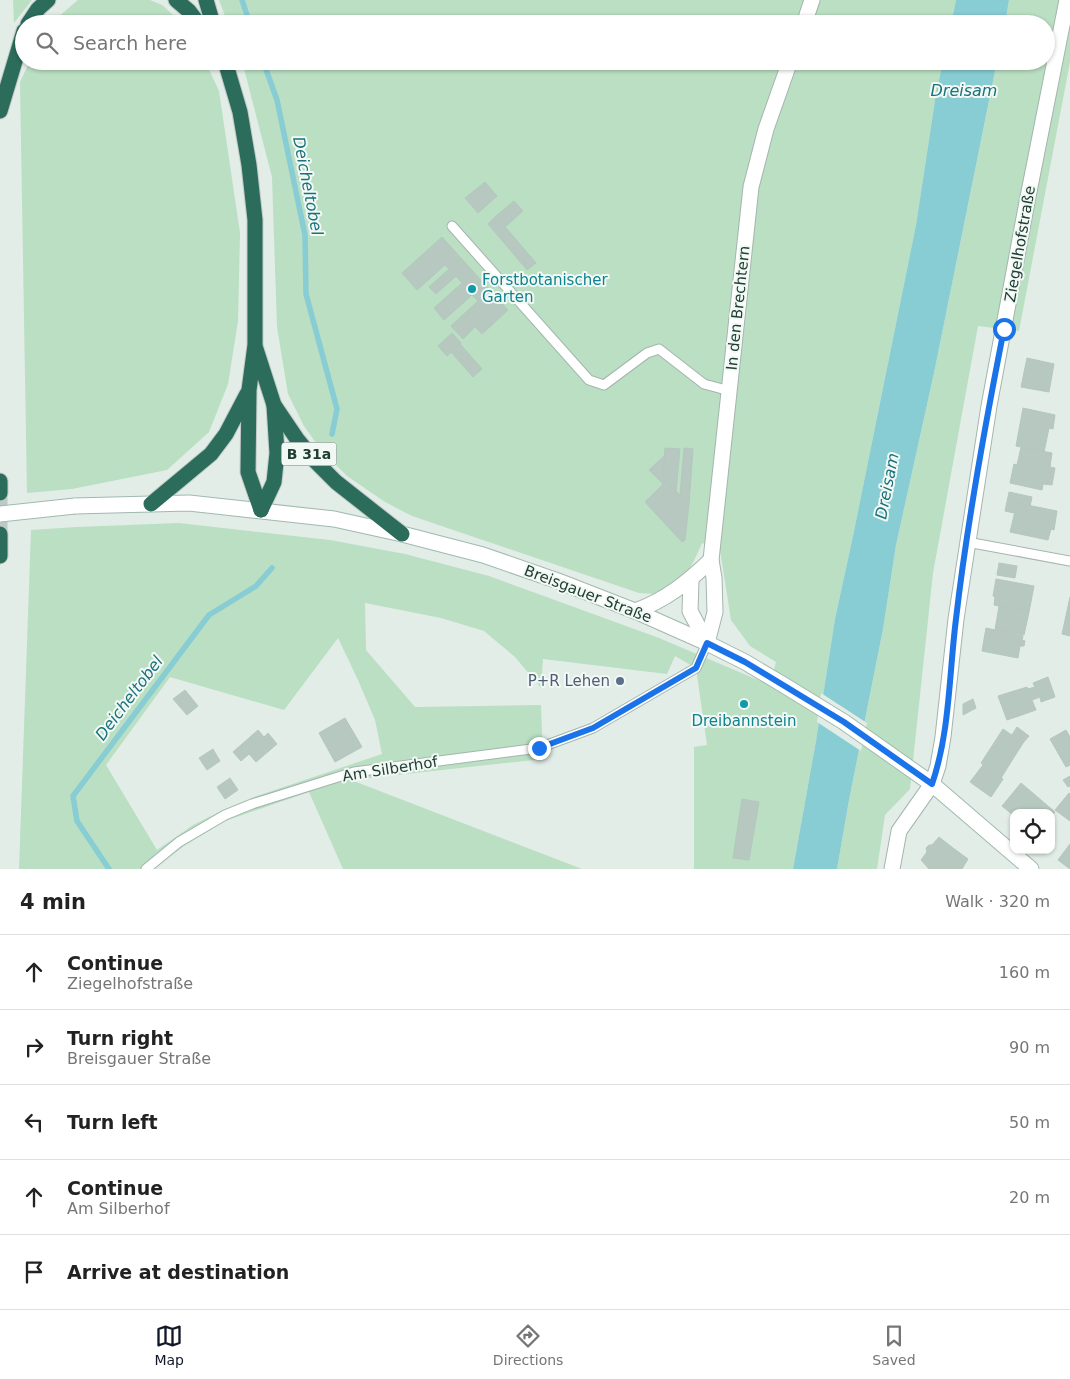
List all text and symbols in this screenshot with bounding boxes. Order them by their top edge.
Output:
search box [15,15,1055,70]
icon: search [33,29,61,57]
text: Search here [73,32,187,54]
water label: Dreisam [931,81,997,100]
water label: Deicheltobel [289,135,327,238]
street label: Ziegelhofstraße [1001,184,1039,304]
street label: In den Brechtern [722,245,754,371]
place label: Forstbotanischer Garten [482,271,608,306]
marker: Forstbotanischer Garten [466,283,478,295]
route start [993,318,1016,341]
road number: B 31a [282,442,336,466]
water label: Dreisam [871,451,903,521]
street label: Breisgauer Straße [522,561,654,627]
water label: Deicheltobel [91,652,167,744]
place label: P+R Lehen [528,672,610,690]
marker: P+R Lehen [614,675,626,687]
marker: Dreibannstein [738,698,750,710]
place label: Dreibannstein [691,712,797,730]
route end [528,737,551,760]
street label: Am Silberhof [341,752,440,785]
map controls [1010,809,1055,854]
button: locate [1010,809,1055,854]
text: 4 min [20,890,86,914]
text: Walk · 320 m [945,892,1050,911]
text: Continue [67,952,163,974]
icon: ahead [20,958,48,986]
text: 160 m [999,963,1050,982]
text: Ziegelhofstraße [67,974,193,993]
text: Turn right [67,1027,173,1049]
icon: right [20,1033,48,1061]
text: 90 m [1009,1038,1050,1057]
text: Breisgauer Straße [67,1049,211,1068]
icon: left [20,1108,48,1136]
text: Turn left [67,1111,158,1133]
text: 50 m [1009,1113,1050,1132]
text: Continue [67,1177,163,1199]
icon: ahead [20,1183,48,1211]
text: 20 m [1009,1188,1050,1207]
text: Am Silberhof [67,1199,170,1218]
icon: arrive [20,1258,48,1286]
text: Arrive at destination [67,1261,289,1283]
tab: Map [154,1322,184,1368]
tab: Directions [493,1322,563,1368]
tab: Saved [872,1322,916,1368]

